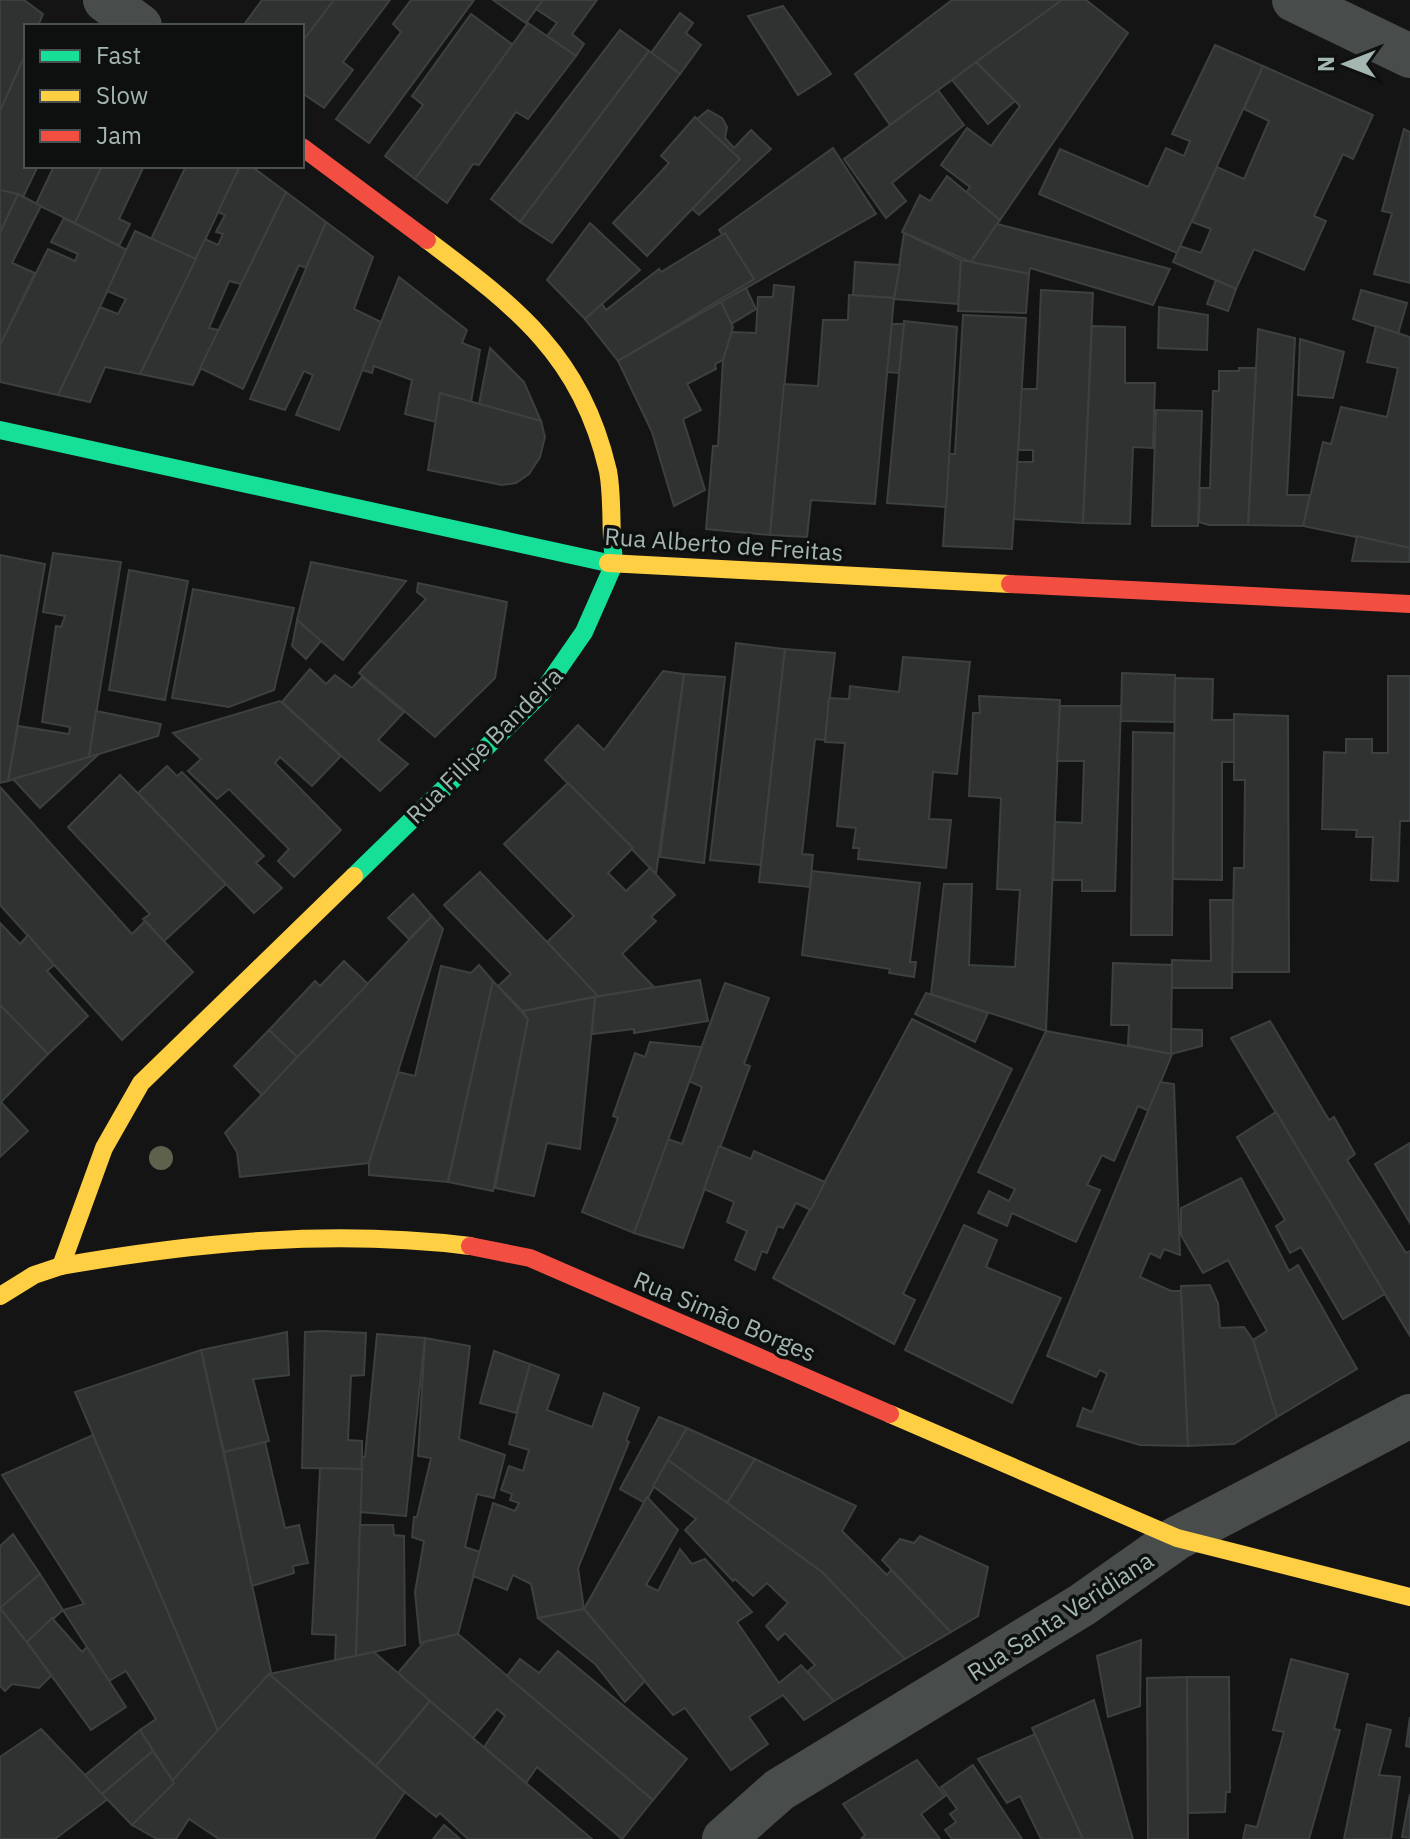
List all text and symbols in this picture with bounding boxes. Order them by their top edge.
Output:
legend [24,24,304,168]
north arrow [1306,24,1386,104]
text: Fast [96,39,141,71]
text: N [1311,56,1340,72]
text: Slow [96,79,148,111]
text: Jam [96,119,142,151]
street label: Rua Alberto de Freitas [604,520,844,568]
street label: Rua Filipe Bandeira [399,660,569,830]
street label: Rua Simão Borges [629,1263,821,1369]
street label: Rua Santa Veridiana [961,1544,1159,1688]

